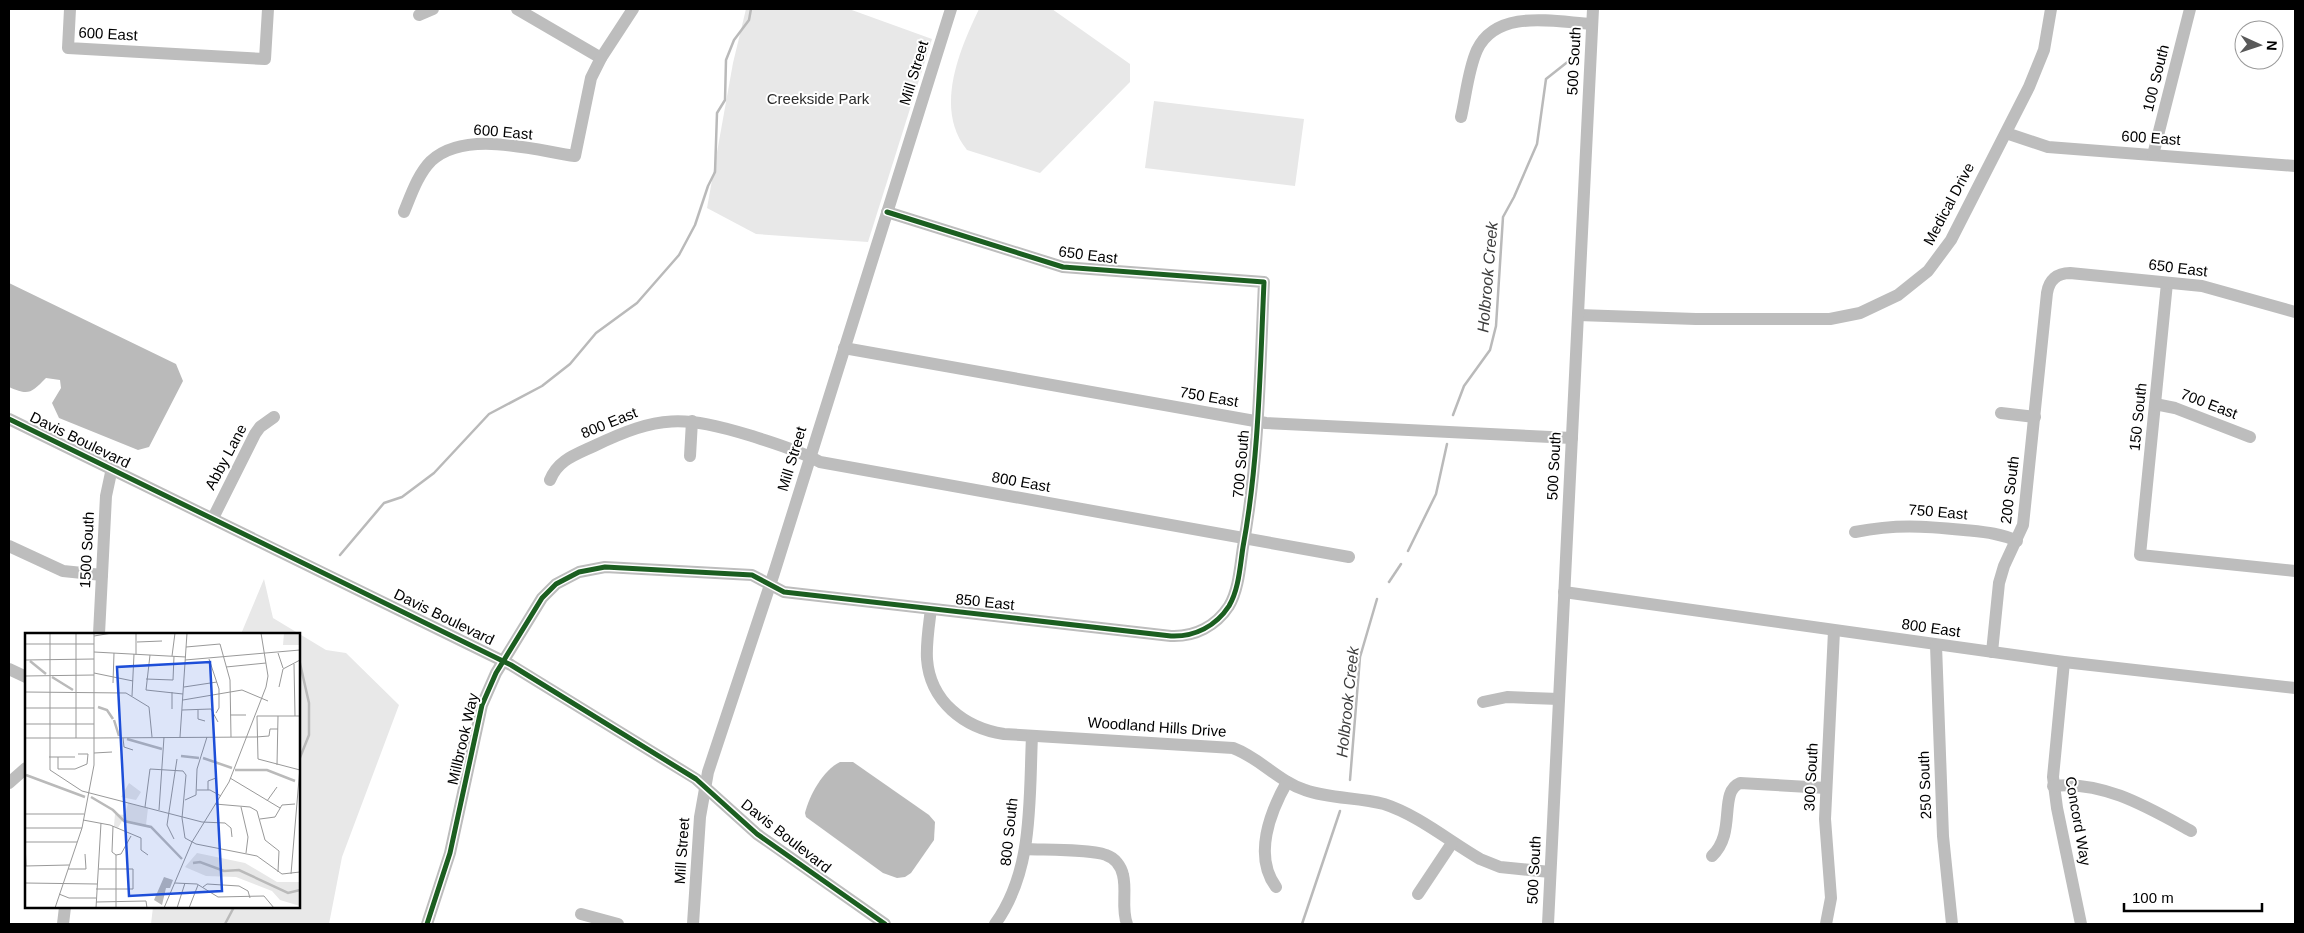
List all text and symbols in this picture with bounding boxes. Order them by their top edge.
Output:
north arrow [2234,20,2284,70]
street label: 600 East [78,23,139,44]
street label: 500 South [1563,26,1584,96]
street label: Mill Street [896,38,932,107]
text: N [2264,40,2280,51]
street label: 100 South [2139,43,2172,113]
park label: Creekside Park [767,90,870,107]
street label: 600 East [473,120,534,143]
street label: 600 East [2121,127,2182,148]
street label: Medical Drive [1920,160,1977,248]
water label: Holbrook Creek [1474,220,1501,333]
street label: 650 East [1058,242,1119,267]
street label: 650 East [2148,255,2209,280]
street label: 150 South [2125,382,2150,452]
street label: 750 East [1178,383,1241,410]
street label: 700 East [2178,385,2241,422]
street label: 800 East [578,403,640,442]
street label: Davis Boulevard [27,408,133,471]
street label: Abby Lane [201,421,250,492]
street label: Mill Street [774,424,810,493]
street label: 700 South [1229,429,1252,499]
street label: 500 South [1543,431,1564,501]
street label: 200 South [1997,455,2022,525]
street label: 800 East [990,468,1053,495]
street label: 750 East [1908,500,1969,523]
street label: 1500 South [76,511,97,589]
street label: Davis Boulevard [391,585,497,648]
street label: 850 East [955,590,1016,613]
street label: 800 East [1901,615,1962,640]
inset map [25,633,300,908]
water label: Holbrook Creek [1333,645,1362,758]
street label: Millbrook Way [444,691,481,786]
street label: Woodland Hills Drive [1087,713,1227,740]
street label: 300 South [1800,742,1821,812]
street label: 250 South [1915,751,1934,819]
street label: Concord Way [2062,775,2095,867]
street label: Davis Boulevard [738,795,835,876]
street label: 800 South [996,797,1021,867]
street label: Mill Street [671,816,692,885]
street label: 500 South [1523,835,1544,905]
scale bar [2124,880,2262,912]
text: 100 m [2132,889,2174,906]

